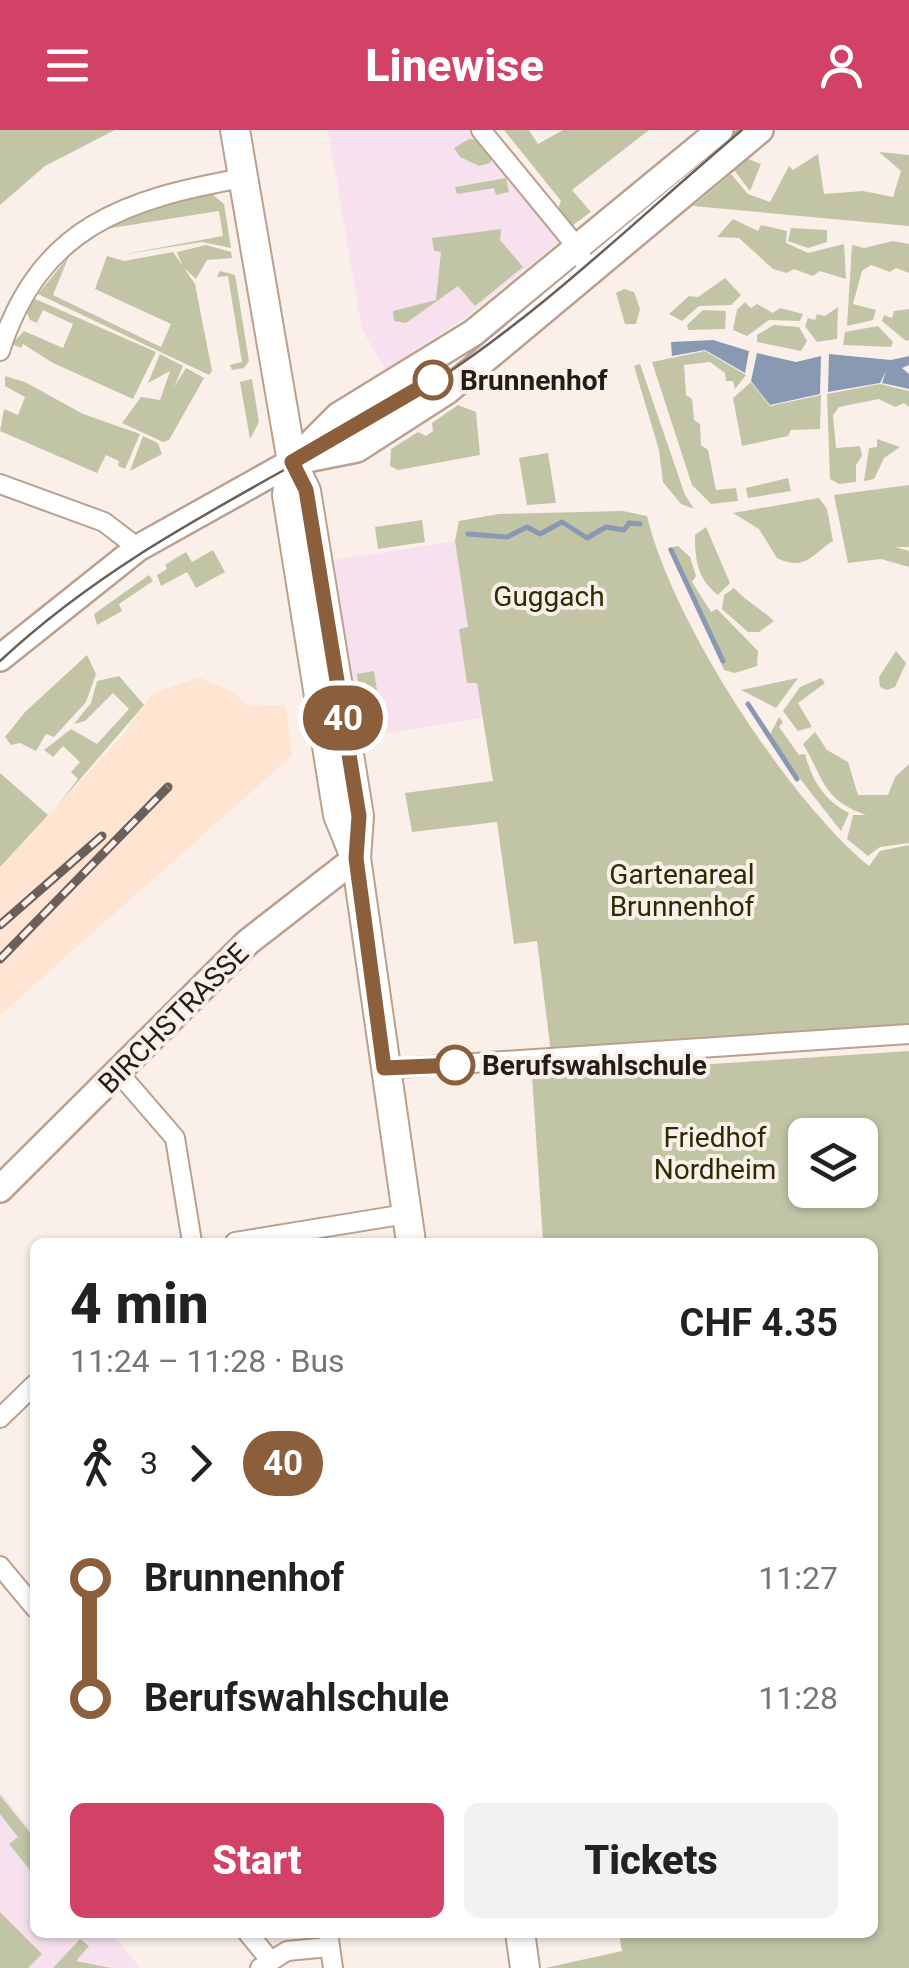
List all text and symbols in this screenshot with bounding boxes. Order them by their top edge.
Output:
icon: menu [40,38,95,93]
icon: person [814,38,869,93]
text: Linewise [365,39,544,92]
marker: Brunnenhof [414,361,452,399]
place label: Brunnenhof [460,364,608,397]
park label: Guggach [493,580,605,613]
line badge: 40 [298,686,388,750]
text: 40 [323,698,363,739]
park label: Gartenareal Brunnenhof [609,858,755,923]
street label: BIRCHSTRASSE [91,936,255,1100]
marker: Berufswahlschule [436,1046,474,1084]
place label: Berufswahlschule [482,1049,707,1082]
map controls [788,1118,878,1208]
button: layers [788,1118,878,1208]
park label: Friedhof Nordheim [654,1121,776,1186]
text: 4 min [70,1272,209,1336]
text: CHF 4.35 [680,1301,838,1345]
text: 11:24 – 11:28 · Bus [70,1342,345,1380]
icon: walk [70,1436,125,1491]
icon: forward [173,1436,228,1491]
text: 40 [263,1443,303,1484]
text: 3 [140,1444,158,1482]
text: Brunnenhof [144,1556,344,1600]
text: 11:27 [758,1559,838,1597]
text: Berufswahlschule [144,1676,449,1720]
text: 11:28 [758,1679,838,1717]
button: Start [70,1803,444,1918]
button: Tickets [464,1803,838,1918]

